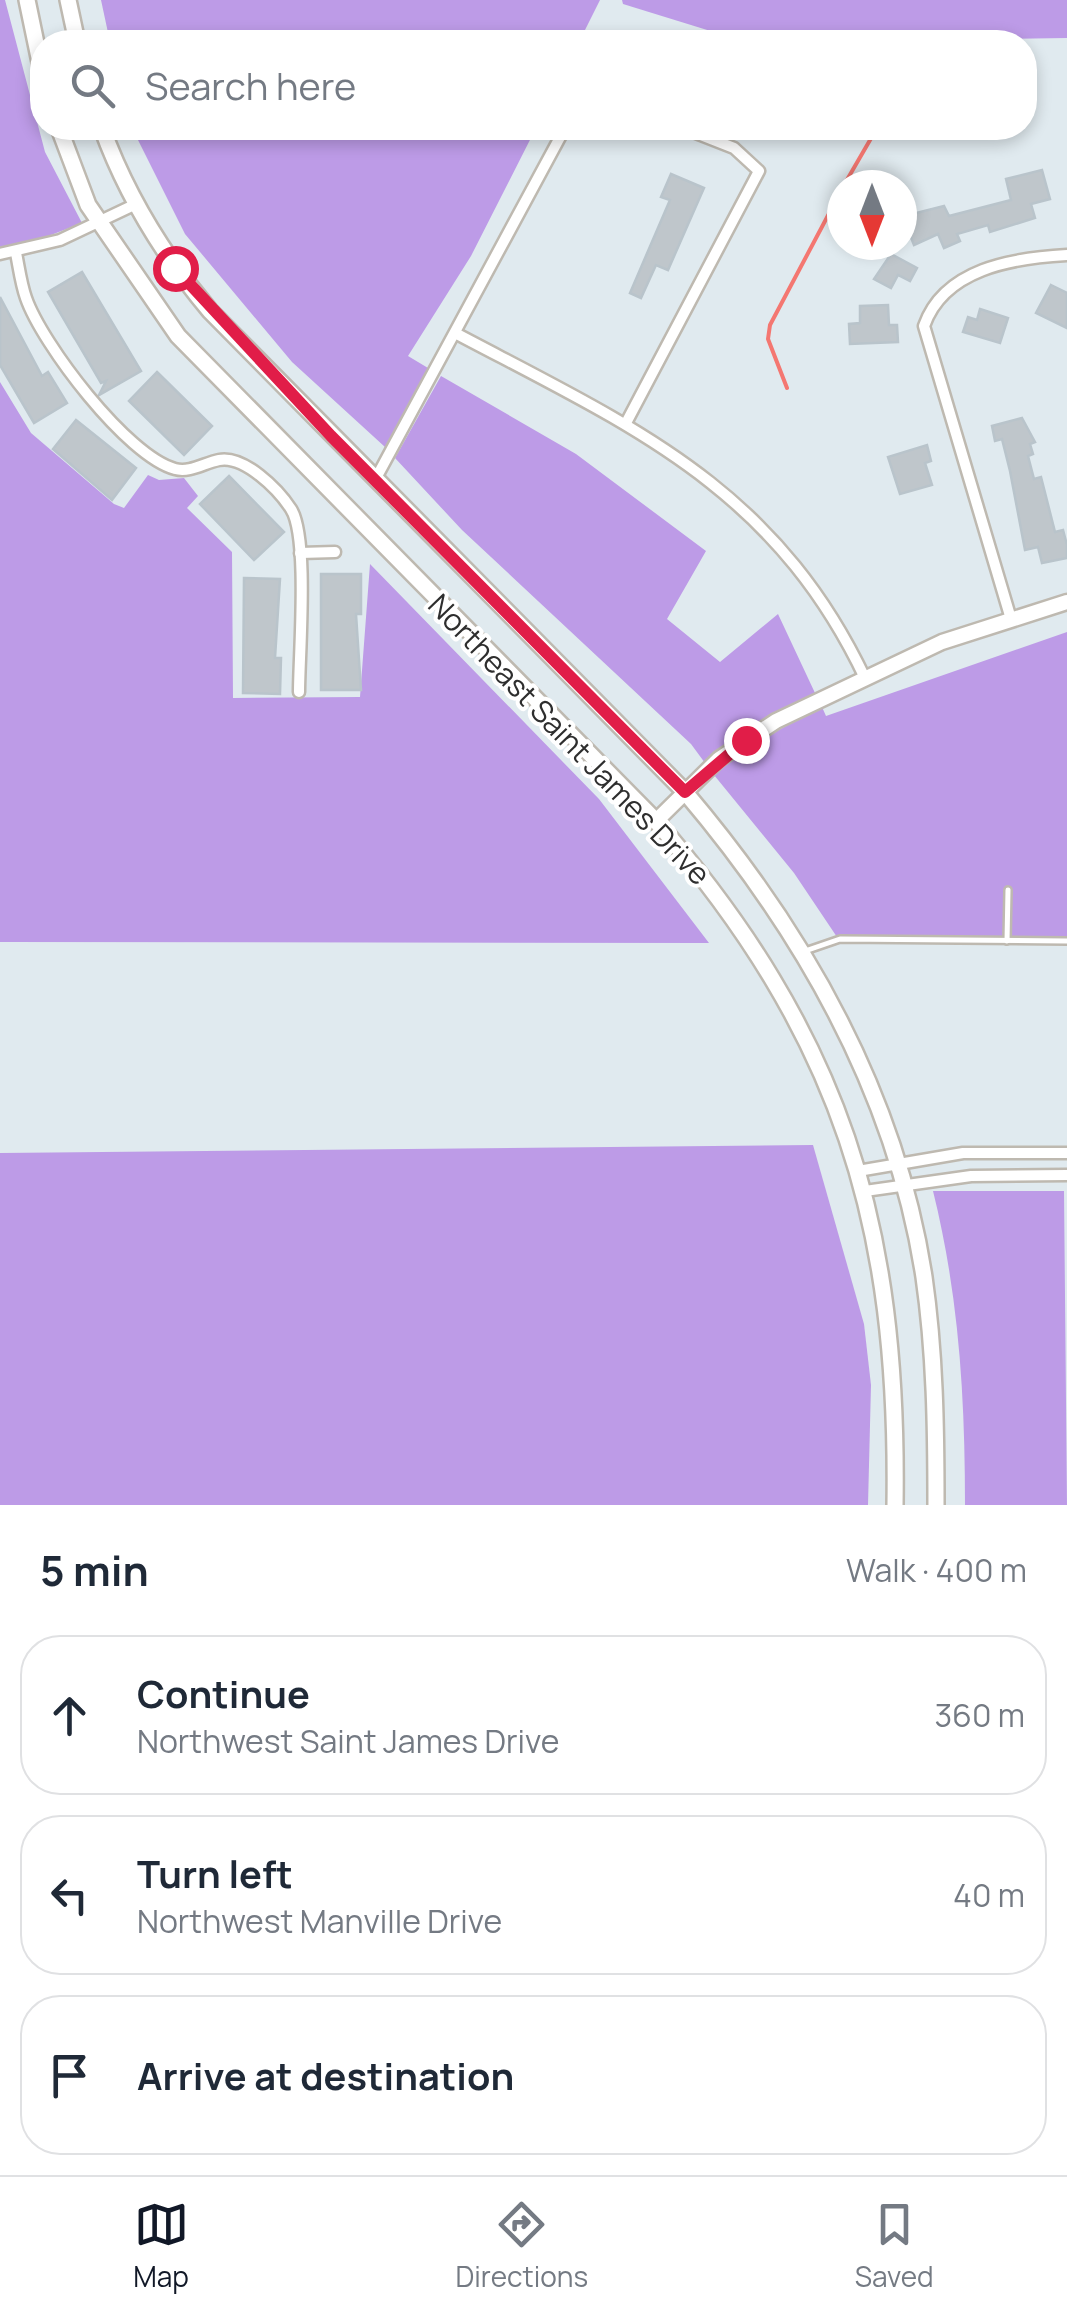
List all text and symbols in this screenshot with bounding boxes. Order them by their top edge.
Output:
search box [30,30,1037,140]
icon: search [65,58,120,113]
text: Search here [145,59,356,111]
north arrow [827,170,917,260]
route start [153,246,199,292]
street label: Northeast Saint James Drive [420,585,720,893]
route end [724,718,770,764]
text: 5 min [40,1541,149,1599]
text: Walk · 400 m [846,1548,1027,1592]
text: Continue [137,1667,310,1719]
icon: ahead [42,1688,97,1743]
text: 360 m [934,1693,1025,1737]
text: Northwest Saint James Drive [137,1719,559,1763]
text: Turn left [137,1847,293,1899]
icon: left [42,1868,97,1923]
text: 40 m [953,1873,1025,1917]
text: Northwest Manville Drive [137,1899,502,1943]
icon: arrive [42,2048,97,2103]
text: Arrive at destination [137,2049,514,2101]
tab: Map [133,2197,189,2295]
tab: Directions [456,2197,588,2295]
tab: Saved [855,2197,934,2295]

